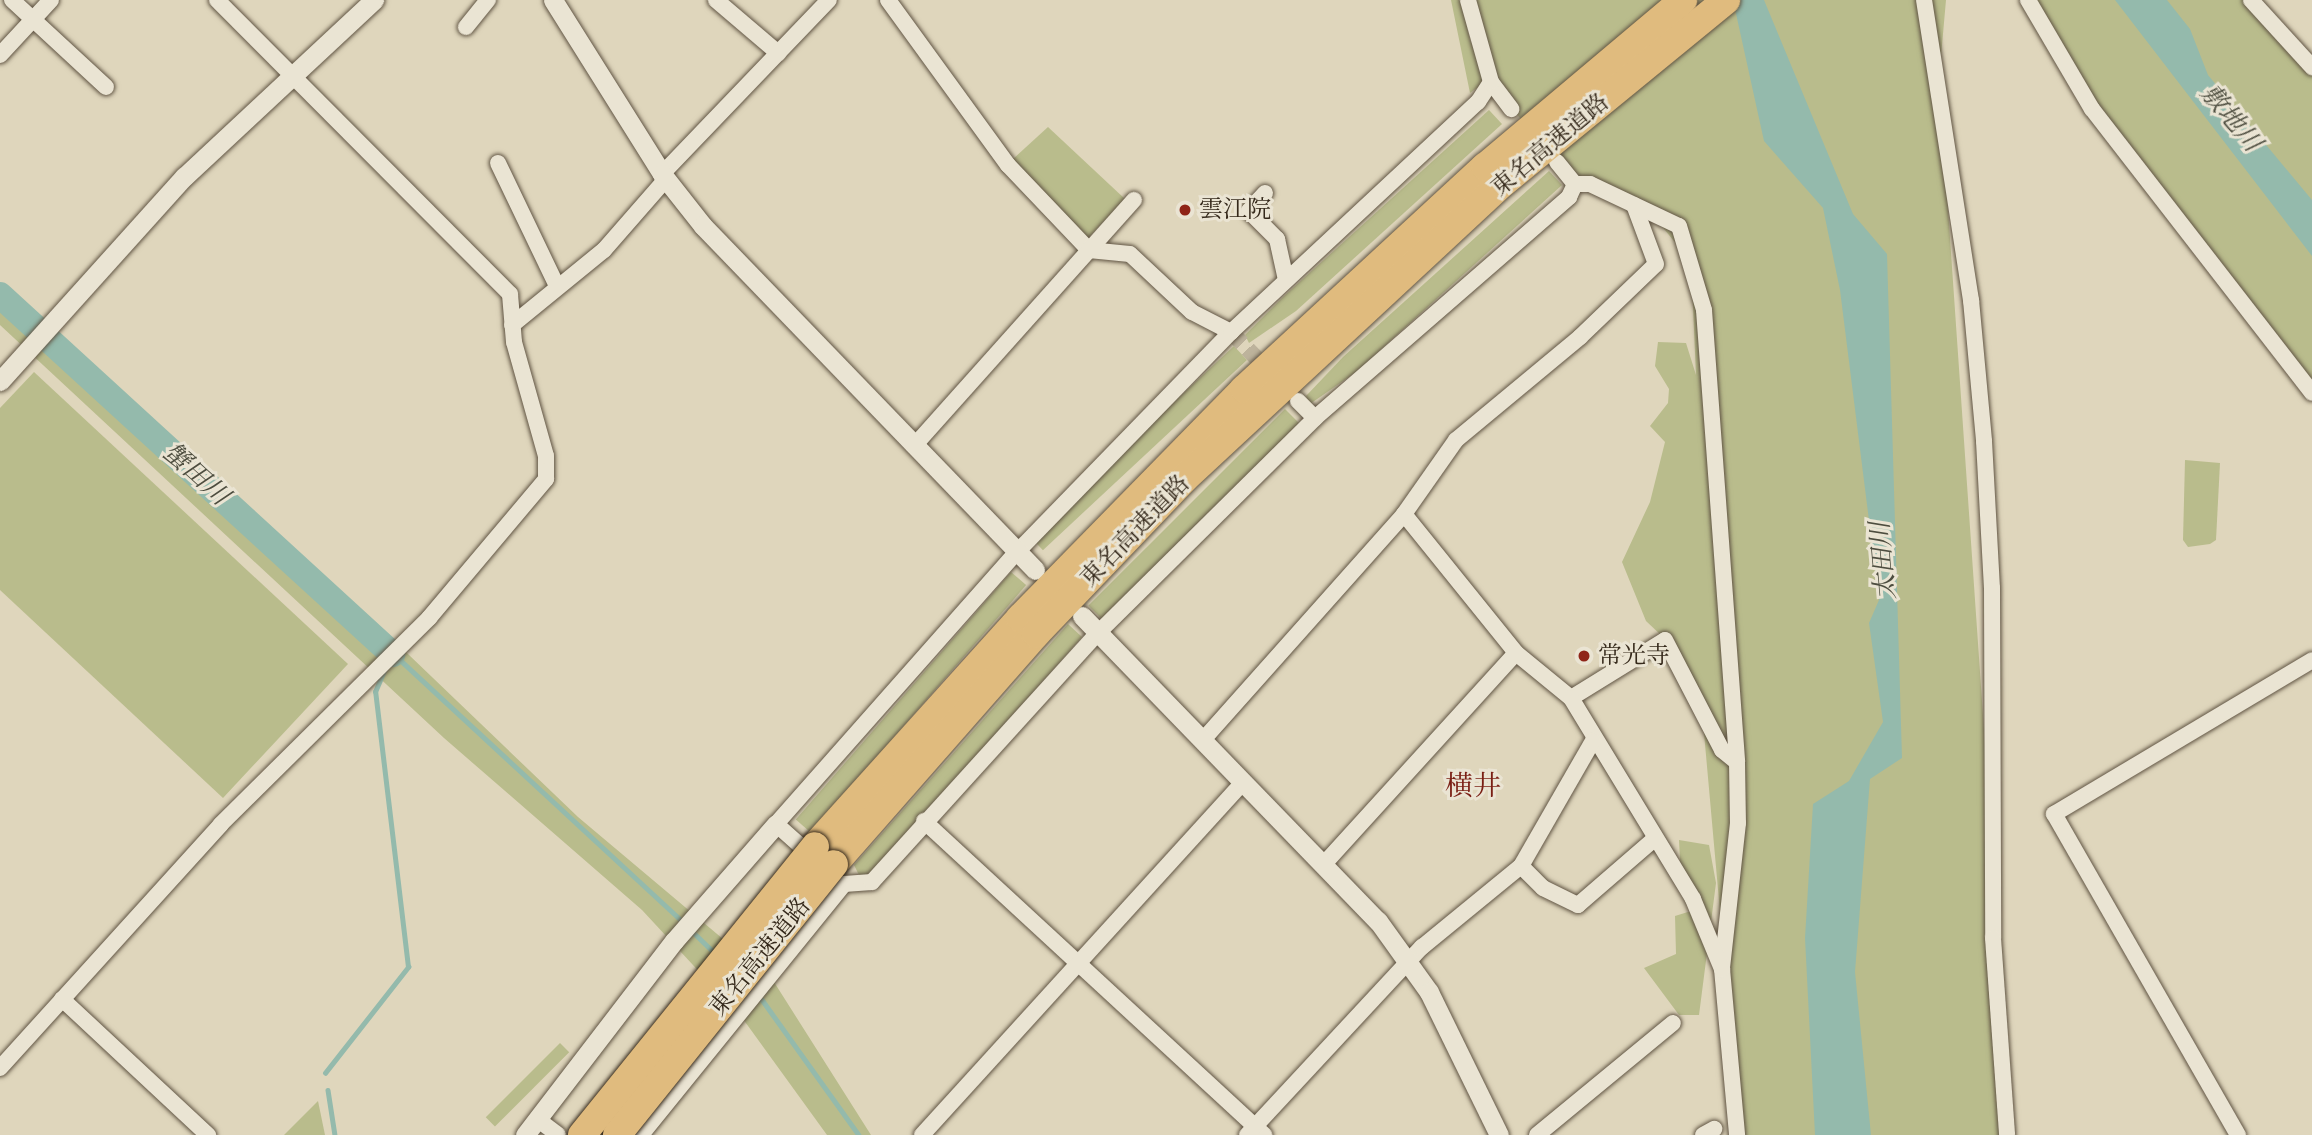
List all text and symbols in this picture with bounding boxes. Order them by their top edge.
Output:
water label: 敷地川 [2194,78,2268,158]
street label: 東名高速道路 [1486,88,1614,202]
place label: 雲江院 [1199,196,1271,224]
marker: 雲江院 [1177,202,1193,218]
water label: 蟹田川 [157,436,235,512]
street label: 東名高速道路 [1075,469,1195,593]
water label: 太田川 [1864,521,1902,601]
place label: 常光寺 [1598,642,1670,670]
marker: 常光寺 [1576,648,1592,664]
district label: 横井 [1445,769,1501,803]
street label: 東名高速道路 [703,892,817,1022]

